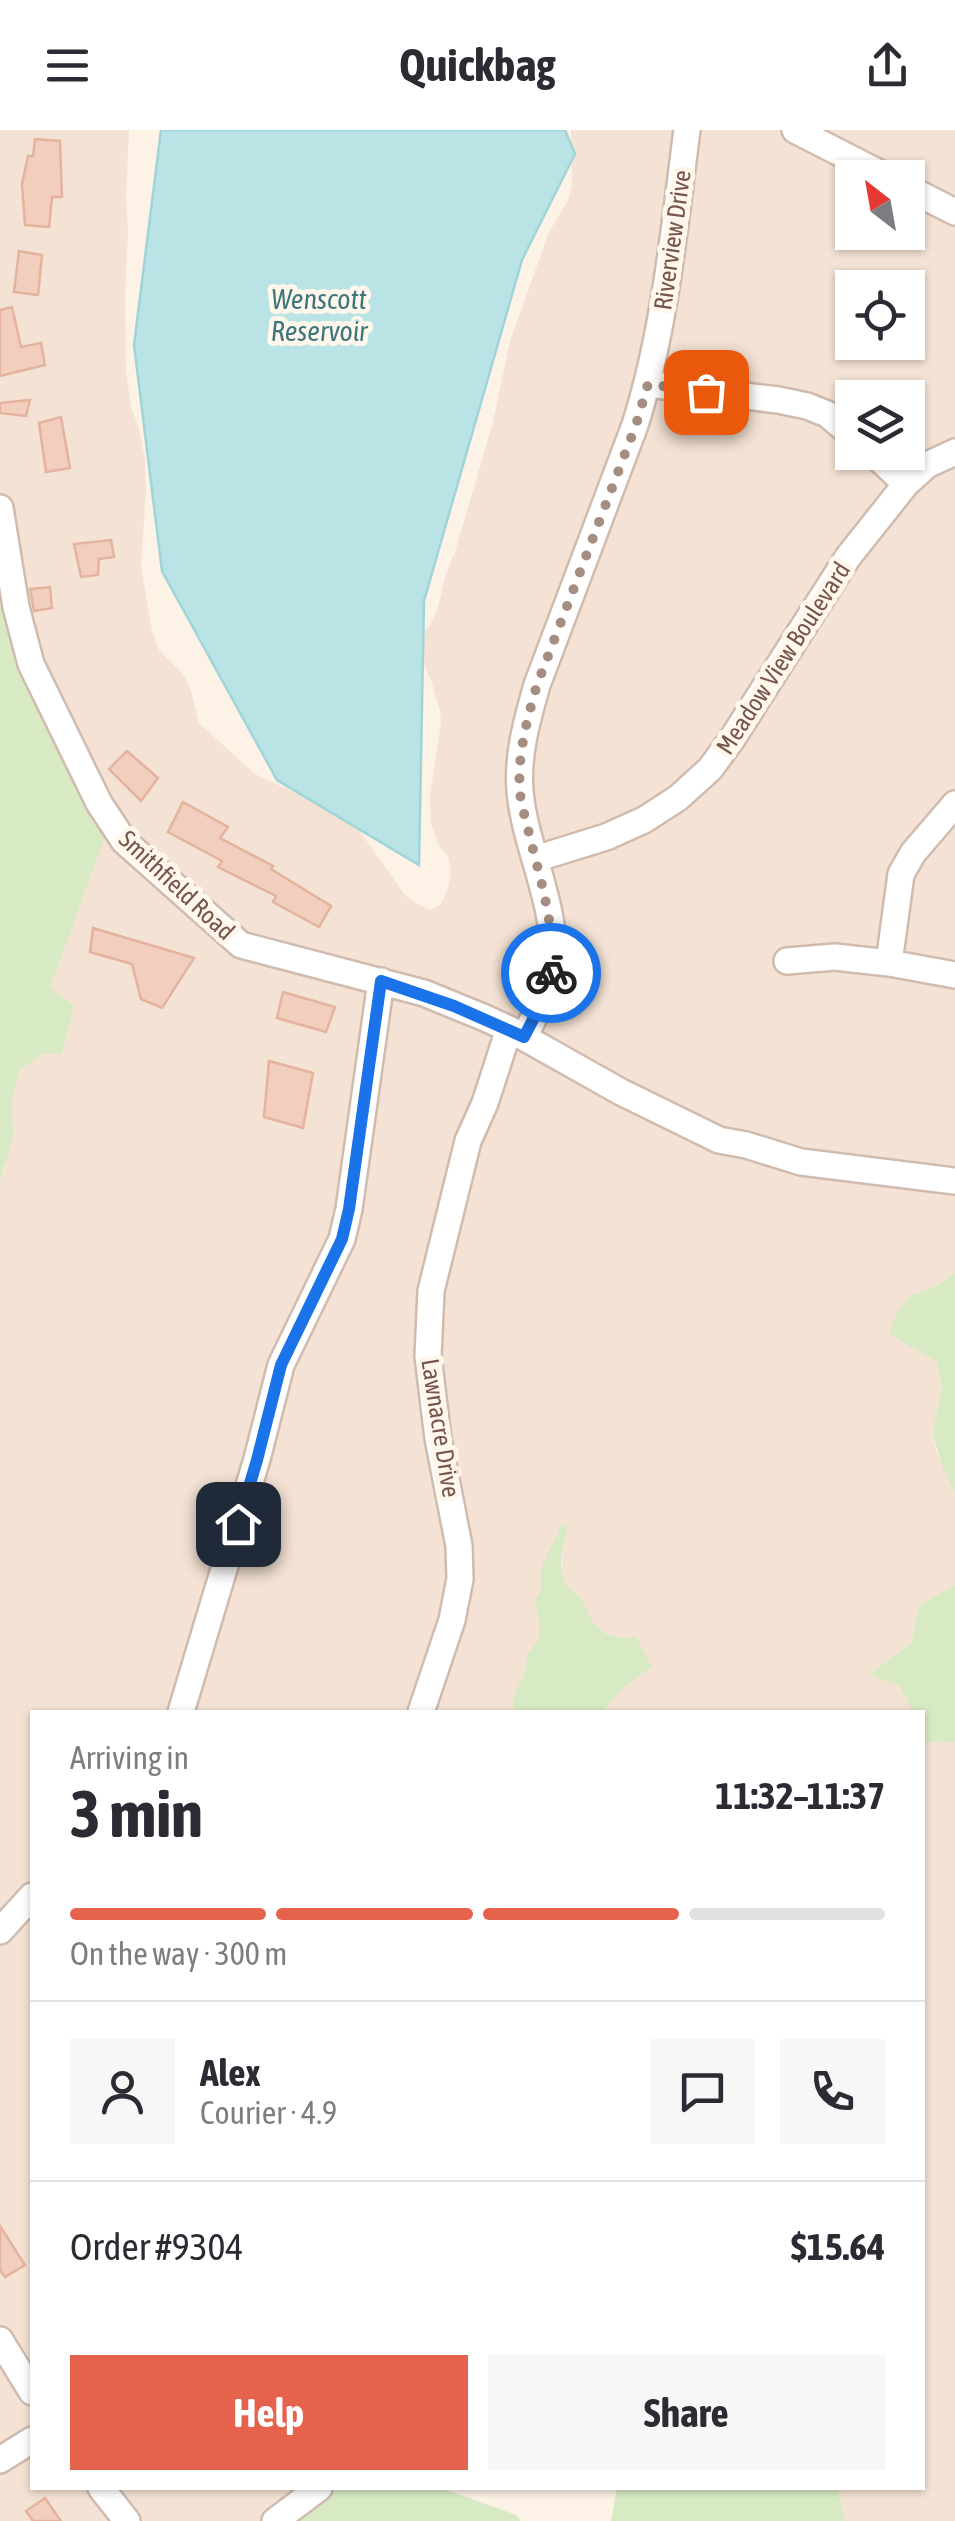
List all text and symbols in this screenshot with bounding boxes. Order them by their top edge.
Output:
icon: menu [40,38,95,93]
icon: share [860,38,915,93]
text: Quickbag [399,39,556,91]
north arrow [835,160,925,250]
map controls [835,160,925,470]
street label: Riverview Drive [648,168,696,312]
button: locate [835,270,925,360]
water label: Wenscott Reservoir [271,283,369,347]
pin [664,350,749,435]
icon: bag [679,365,734,420]
button: layers [835,380,925,470]
street label: Meadow View Boulevard [711,557,855,759]
street label: Smithfield Road [114,825,240,945]
courier [501,923,601,1023]
icon: bike [524,946,579,1001]
street label: Lawnacre Drive [416,1357,466,1499]
pin [196,1482,281,1567]
icon: home [211,1497,266,1552]
text: Arriving in [70,1739,189,1776]
text: 11:32–11:37 [715,1774,885,1817]
text: 3 min [70,1776,203,1851]
text: On the way · 300 m [70,1935,287,1972]
button: person [70,2039,175,2144]
button: chat [650,2039,755,2144]
button: phone [780,2039,885,2144]
text: Alex [200,2051,261,2094]
text: Courier · 4.9 [200,2094,337,2131]
text: Order #9304 [70,2225,243,2268]
text: $15.64 [791,2225,885,2268]
button: Help [70,2355,468,2470]
button: Share [488,2355,885,2470]

